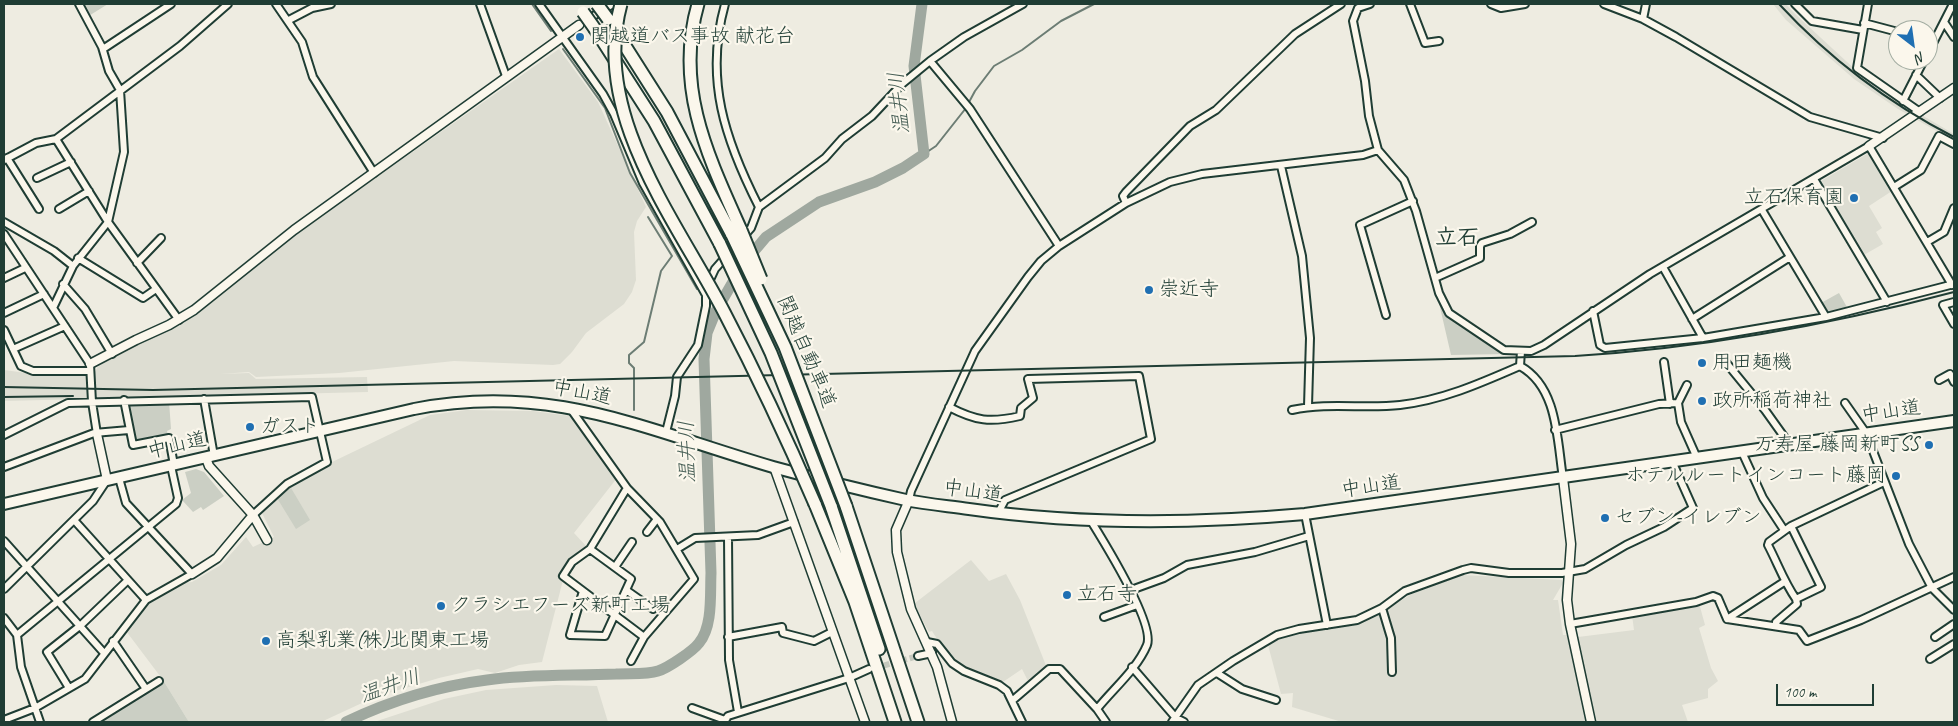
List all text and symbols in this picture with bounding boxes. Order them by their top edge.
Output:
north arrow [1888,20,1938,70]
place label: 関越道バス事故 献花台 [590,25,795,49]
marker: 関越道バス事故 献花台 [574,31,586,43]
text: N [1912,48,1928,67]
water label: 温井川 [884,70,916,136]
place label: 立石保育園 [1744,186,1844,210]
marker: 立石保育園 [1848,192,1860,204]
district label: 立石 [1435,225,1479,251]
place label: 崇近寺 [1159,278,1219,302]
marker: 崇近寺 [1143,284,1155,296]
street label: 関越自動車道 [772,292,840,412]
place label: 用田麺機 [1712,351,1792,375]
marker: 用田麺機 [1696,357,1708,369]
street label: 中山道 [550,375,614,411]
place label: 政所稲荷神社 [1712,389,1832,413]
marker: 政所稲荷神社 [1696,395,1708,407]
street label: 中山道 [1860,396,1922,428]
place label: ガスト [260,415,320,439]
water label: 温井川 [674,420,702,484]
marker: ガスト [244,421,256,433]
street label: 中山道 [145,428,209,464]
place label: 万寿屋 藤岡新町SS [1755,433,1919,457]
marker: 万寿屋 藤岡新町SS [1923,439,1935,451]
place label: ホテルルートインコート藤岡 [1625,464,1886,488]
marker: ホテルルートインコート藤岡 [1890,470,1902,482]
street label: 中山道 [1340,471,1402,503]
street label: 中山道 [942,476,1004,508]
place label: セブン-イレブン [1615,506,1762,530]
marker: セブン-イレブン [1599,512,1611,524]
place label: 立石寺 [1077,583,1137,607]
marker: 立石寺 [1061,589,1073,601]
place label: クラシエフーズ新町工場 [451,594,671,618]
marker: クラシエフーズ新町工場 [435,600,447,612]
place label: 高梨乳業(株)北関東工場 [276,629,489,653]
marker: 高梨乳業(株)北関東工場 [260,635,272,647]
water label: 温井川 [356,665,424,709]
scale bar [1778,674,1876,706]
text: 100 m [1784,683,1816,702]

